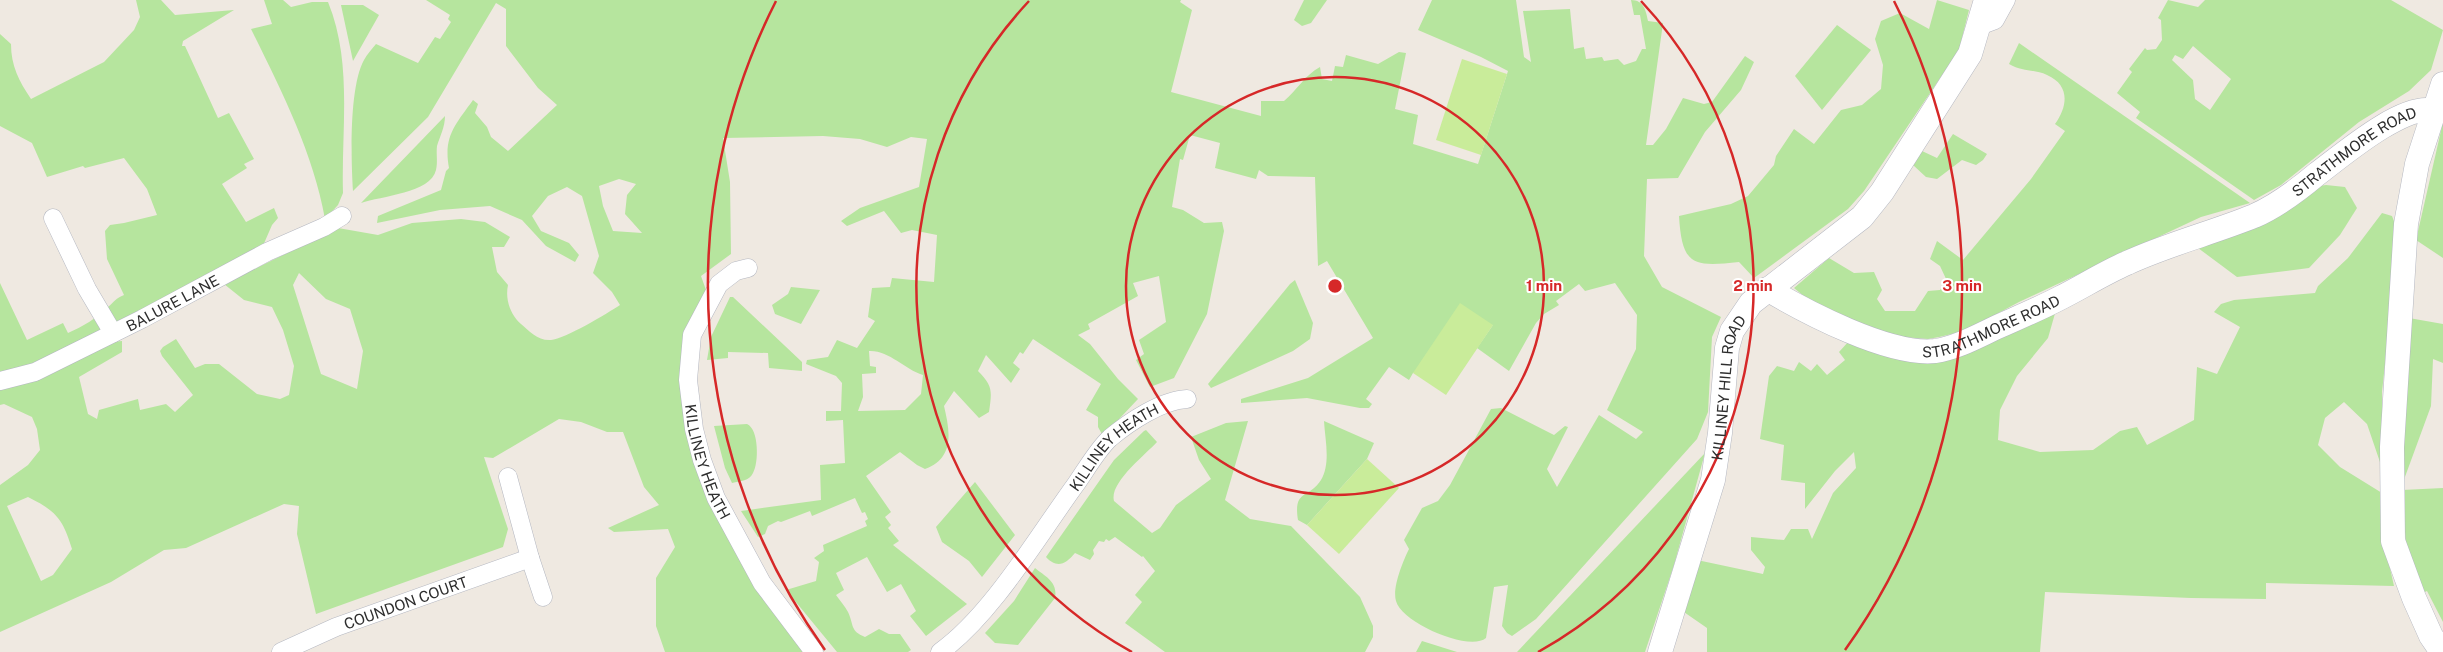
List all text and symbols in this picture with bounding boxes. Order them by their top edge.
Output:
street label: STRATHMORE ROAD [2288,103,2418,199]
street label: BALURE LANE [123,271,222,334]
centre of rings [1326,277,1344,295]
text: 1 min [1526,277,1562,294]
text: 2 min [1733,277,1773,294]
text: 3 min [1942,277,1982,294]
street label: STRATHMORE ROAD [1922,291,2063,360]
street label: KILLINEY HILL ROAD [1708,312,1749,461]
street label: KILLINEY HEATH [1066,400,1161,494]
street label: KILLINEY HEATH [683,403,734,522]
street label: COUNDON COURT [341,573,469,632]

